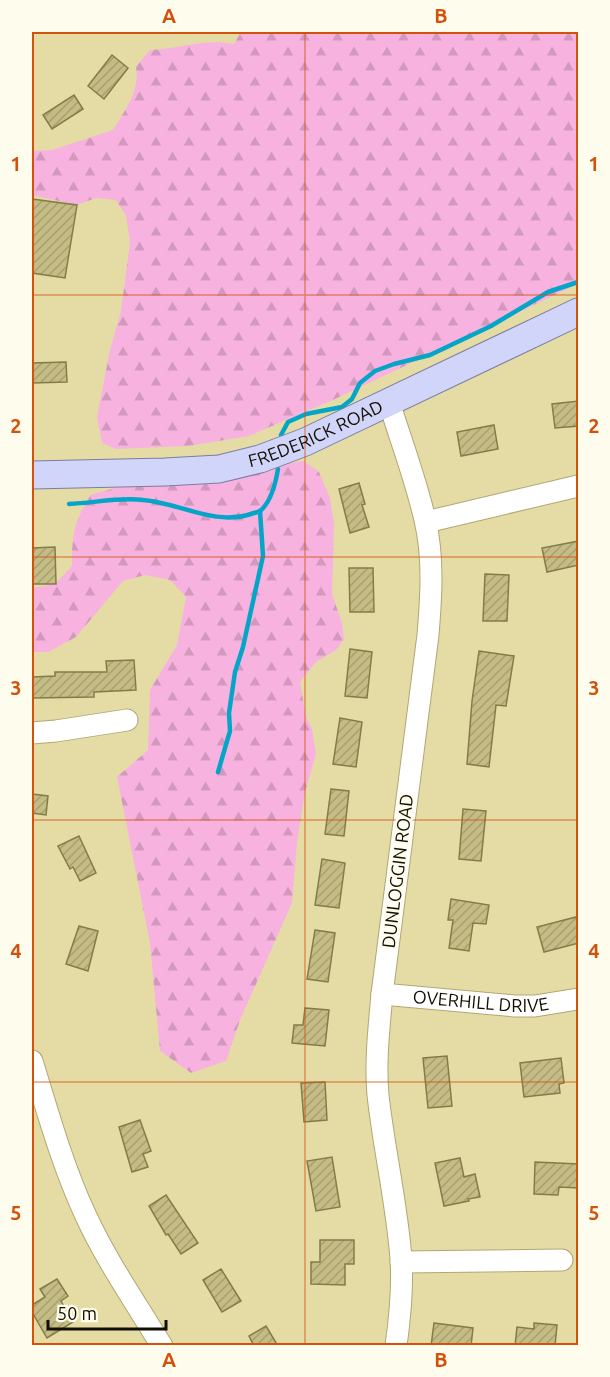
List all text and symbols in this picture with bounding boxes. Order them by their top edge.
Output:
text: A [162,4,176,27]
text: B [434,4,448,27]
text: 1 [10,152,22,175]
text: 1 [588,152,600,175]
street label: FREDERICK ROAD [246,395,386,471]
text: 2 [10,414,22,437]
text: 2 [588,414,600,437]
text: 3 [10,676,22,699]
text: 3 [588,676,600,699]
street label: DUNLOGGIN ROAD [378,793,416,949]
text: 4 [10,939,22,962]
text: 4 [588,939,600,962]
street label: OVERHILL DRIVE [412,986,550,1015]
text: 5 [10,1201,22,1224]
text: 5 [588,1201,600,1224]
scale bar [48,1293,166,1331]
text: 50 m [57,1303,97,1323]
text: A [162,1348,176,1371]
text: B [434,1348,448,1371]

